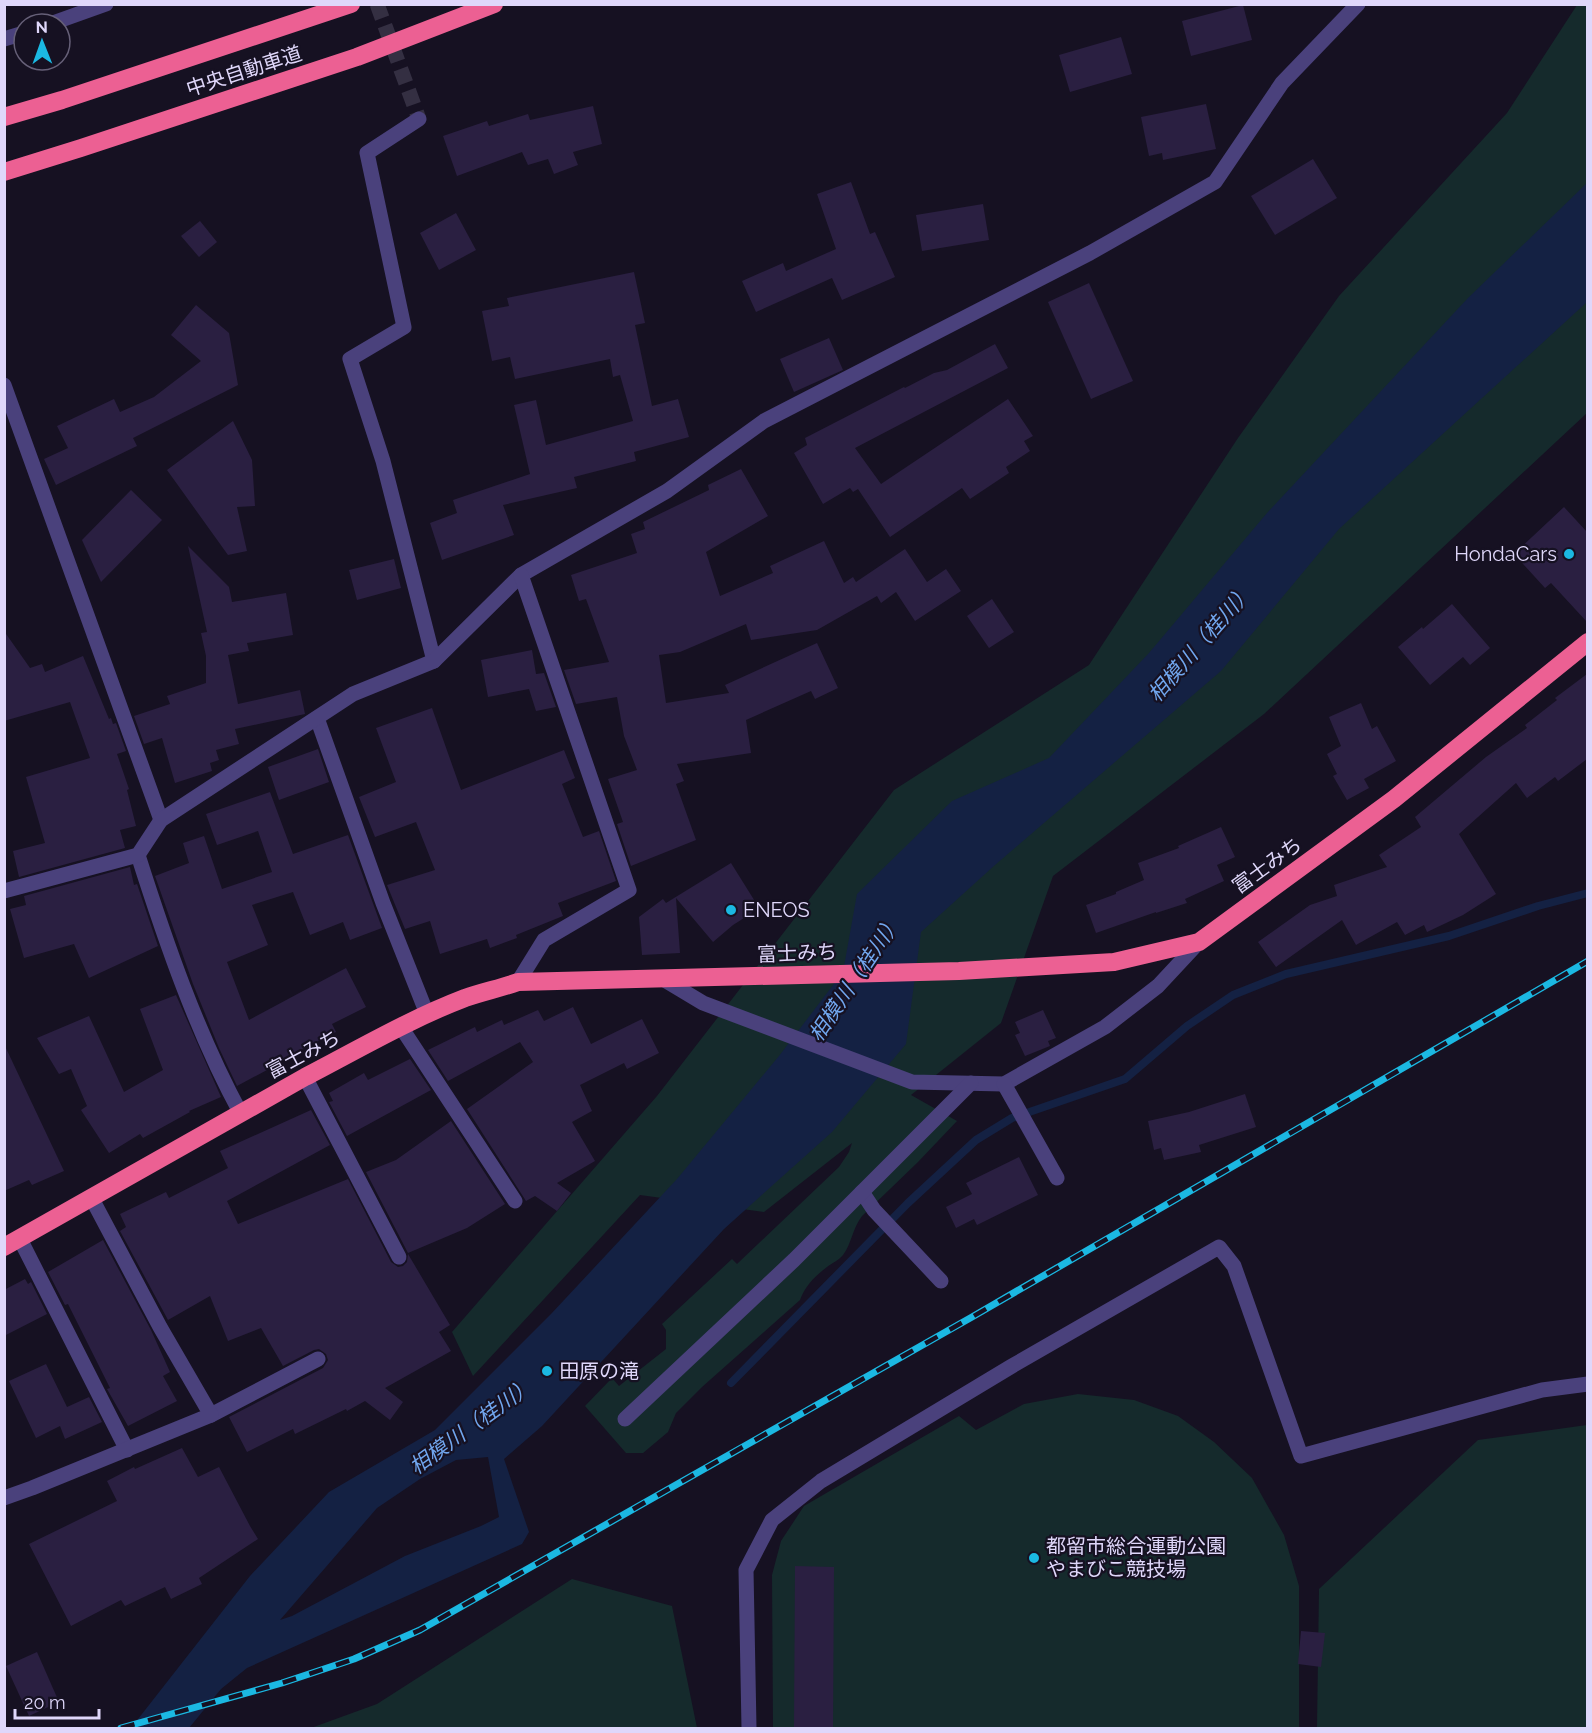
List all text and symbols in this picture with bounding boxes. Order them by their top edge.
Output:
north arrow [12,12,72,72]
text: N [35,18,48,37]
street label: 中央自動車道 [183,41,305,101]
place label: HondaCars [1454,542,1557,566]
marker: HondaCars [1562,547,1576,561]
water label: 相模川（桂川） [1142,579,1258,707]
street label: 富士みち [1228,832,1306,898]
place label: ENEOS [743,898,810,922]
marker: ENEOS [724,903,738,917]
water label: 相模川（桂川） [804,910,906,1046]
street label: 富士みち [757,940,837,966]
street label: 富士みち [262,1025,344,1083]
place label: 田原の滝 [559,1359,639,1383]
marker: 田原の滝 [540,1364,554,1378]
water label: 相模川（桂川） [404,1373,538,1479]
place label: 都留市総合運動公園 やまびこ競技場 [1046,1534,1226,1581]
marker: 都留市総合運動公園 やまびこ競技場 [1027,1551,1041,1565]
scale bar [15,1682,99,1720]
text: 20 m [24,1692,66,1713]

